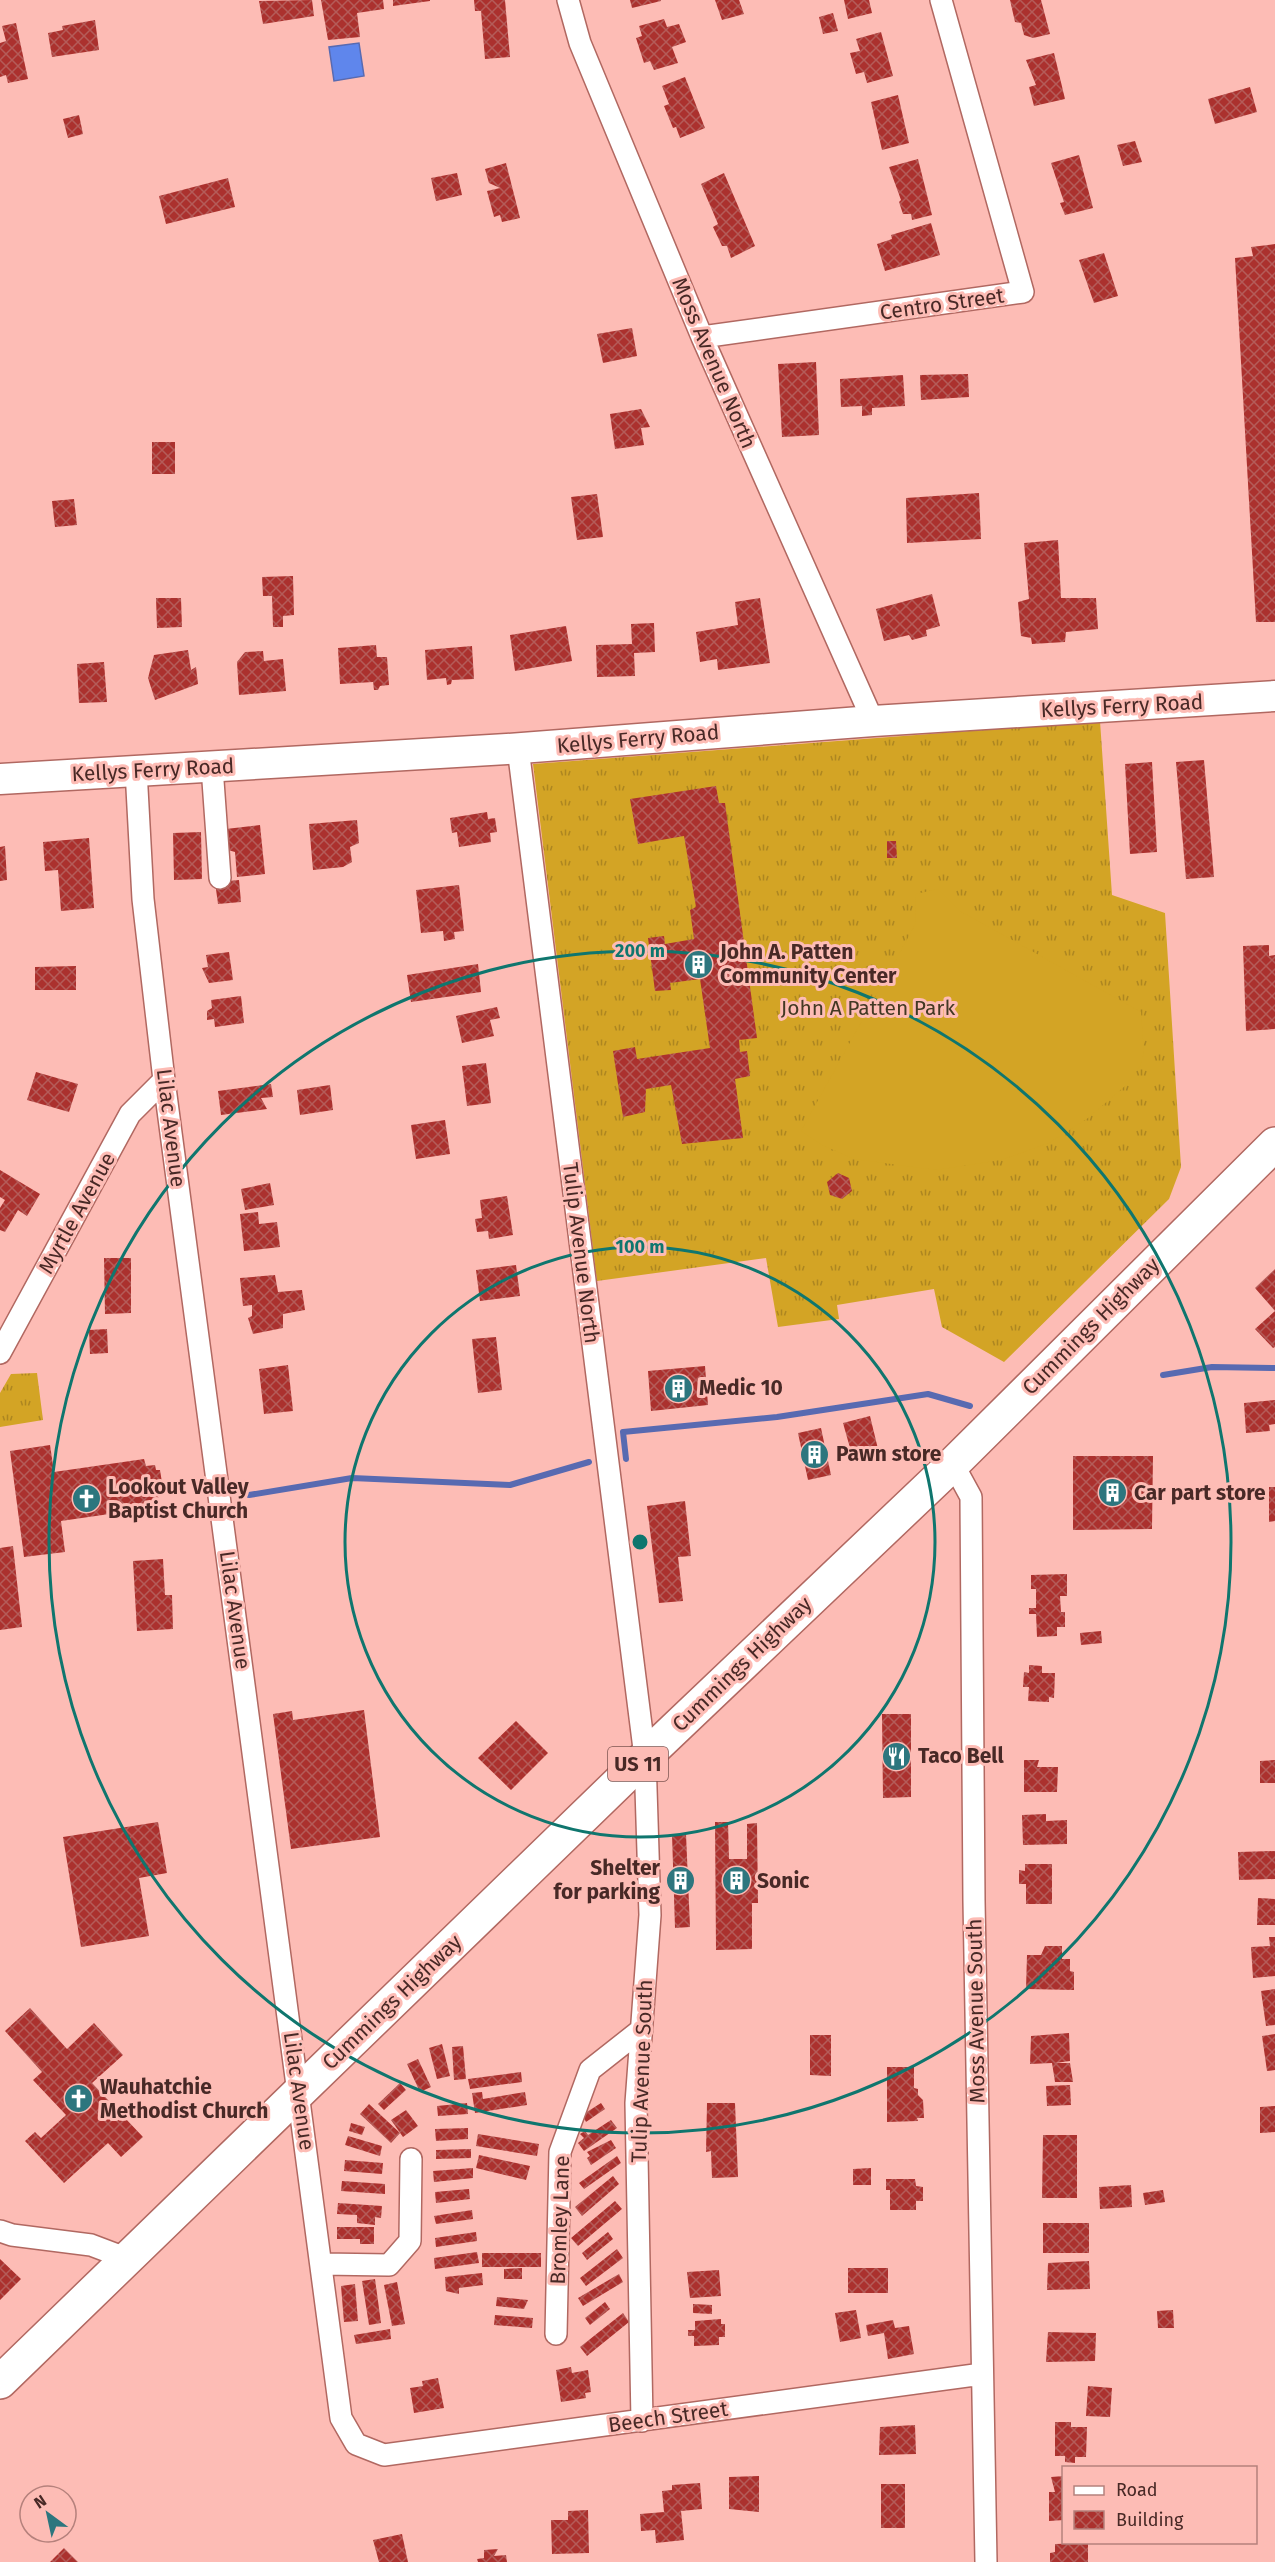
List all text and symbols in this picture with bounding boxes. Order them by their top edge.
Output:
street label: Moss Avenue North [666,273,762,453]
street label: Centro Street [878,282,1006,326]
street label: Kellys Ferry Road [1040,689,1204,723]
street label: Kellys Ferry Road [556,719,720,759]
street label: Kellys Ferry Road [71,753,235,787]
place label: John A. Patten Community Center [719,939,897,989]
text: 200 m [615,940,665,962]
building icon: John A. Patten Community Center [683,948,715,980]
park label: John A Patten Park [781,995,955,1021]
street label: Lilac Avenue [151,1067,191,1189]
street label: Myrtle Avenue [33,1148,121,1278]
street label: Tulip Avenue North [557,1161,605,1345]
text: 100 m [616,1236,664,1258]
street label: Cummings Highway [1017,1251,1166,1400]
building icon: Medic 10 [662,1372,694,1404]
place label: Medic 10 [699,1375,783,1401]
building icon: Pawn store [799,1438,831,1470]
place label: Pawn store [836,1441,942,1467]
place label: Lookout Valley Baptist Church [108,1474,249,1524]
building icon: Car part store [1097,1477,1129,1509]
place label: Car part store [1134,1480,1266,1506]
church icon: Lookout Valley Baptist Church [71,1483,103,1515]
centre of rings [630,1532,650,1552]
street label: Lilac Avenue [214,1549,256,1671]
street label: Cummings Highway [667,1590,818,1737]
restaurant icon: Taco Bell [881,1740,913,1772]
place label: Taco Bell [918,1743,1004,1769]
road number: US 11 [608,1747,668,1781]
place label: Shelter for parking [554,1855,661,1905]
building icon: Shelter for parking [665,1864,697,1896]
building icon: Sonic [720,1865,752,1897]
place label: Sonic [757,1868,809,1894]
street label: Moss Avenue South [961,1918,991,2104]
street label: Cummings Highway [317,1928,468,2075]
street label: Tulip Avenue South [626,1979,658,2163]
street label: Lilac Avenue [278,2030,320,2152]
place label: Wauhatchie Methodist Church [100,2074,268,2124]
church icon: Wauhatchie Methodist Church [63,2083,95,2115]
street label: Bromley Lane [545,2155,575,2285]
street label: Beech Street [607,2396,730,2438]
legend [1062,2466,1257,2544]
text: Road [1116,2479,1158,2501]
north arrow [18,2484,78,2544]
text: N [30,2491,50,2513]
text: Building [1116,2509,1184,2531]

